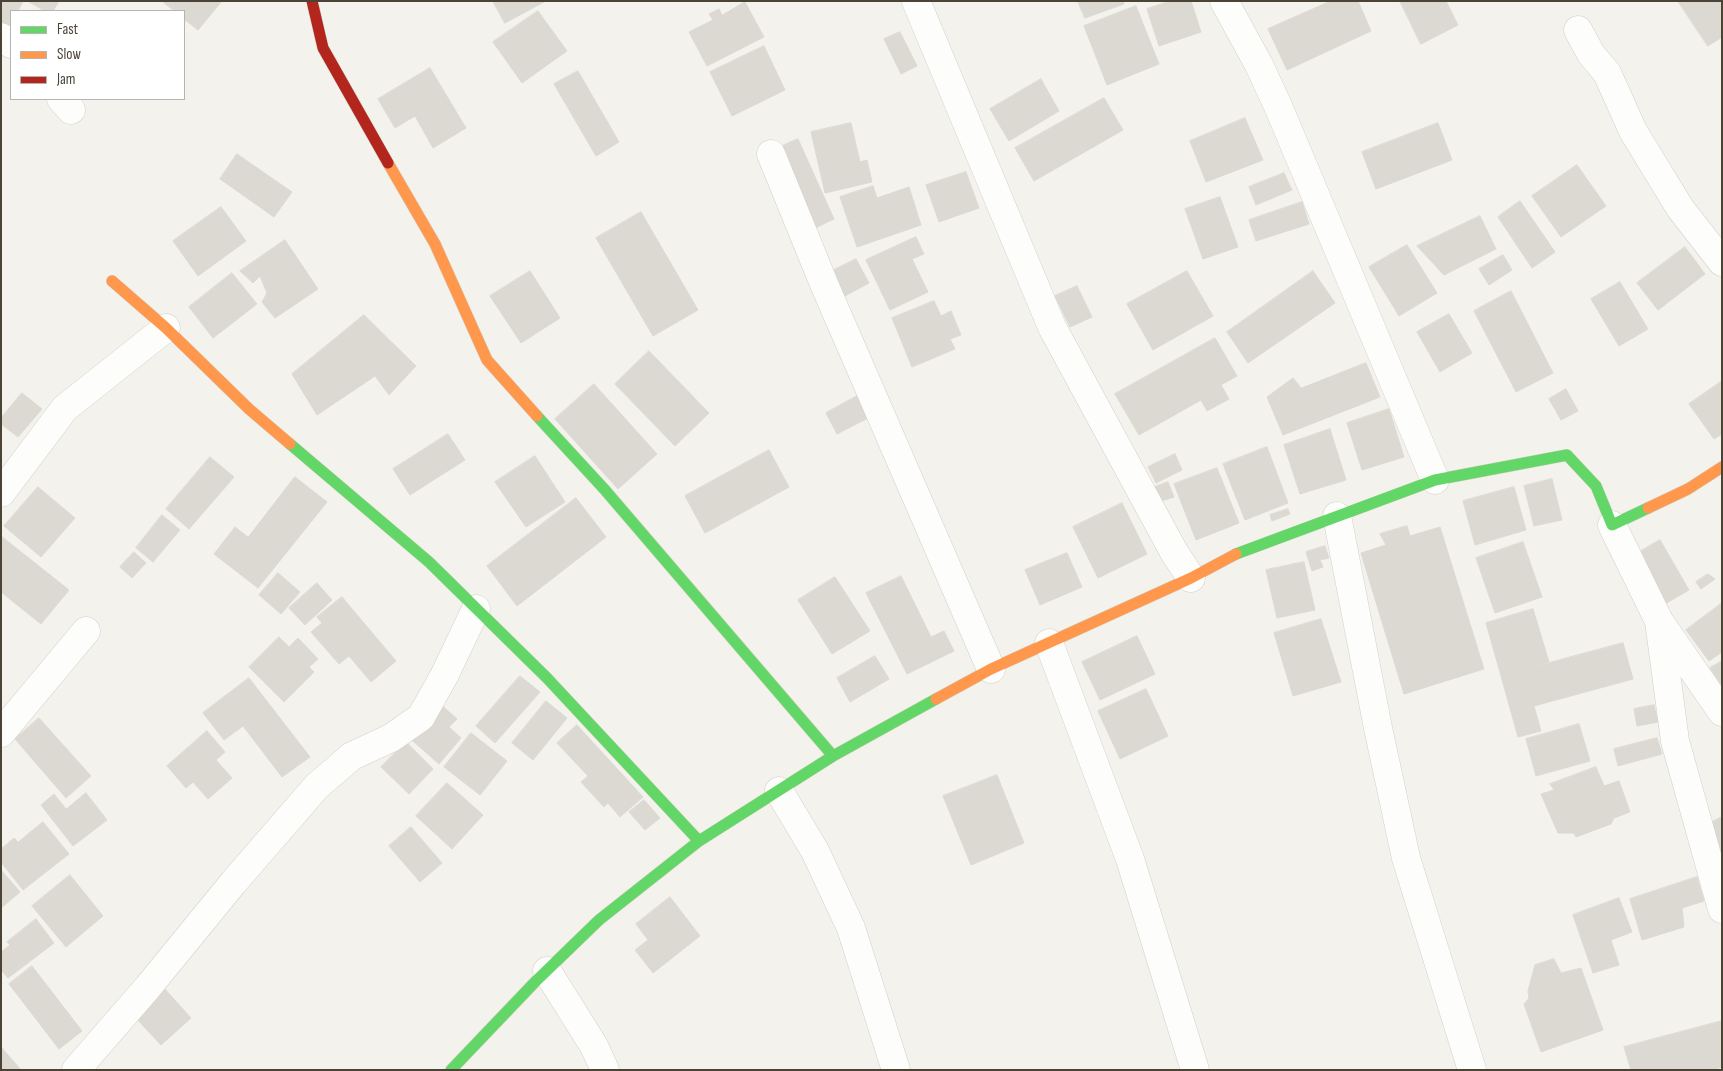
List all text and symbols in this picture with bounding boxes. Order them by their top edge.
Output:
legend [10,10,185,100]
text: Fast [57,20,78,39]
text: Slow [57,45,81,64]
text: Jam [57,70,75,89]

